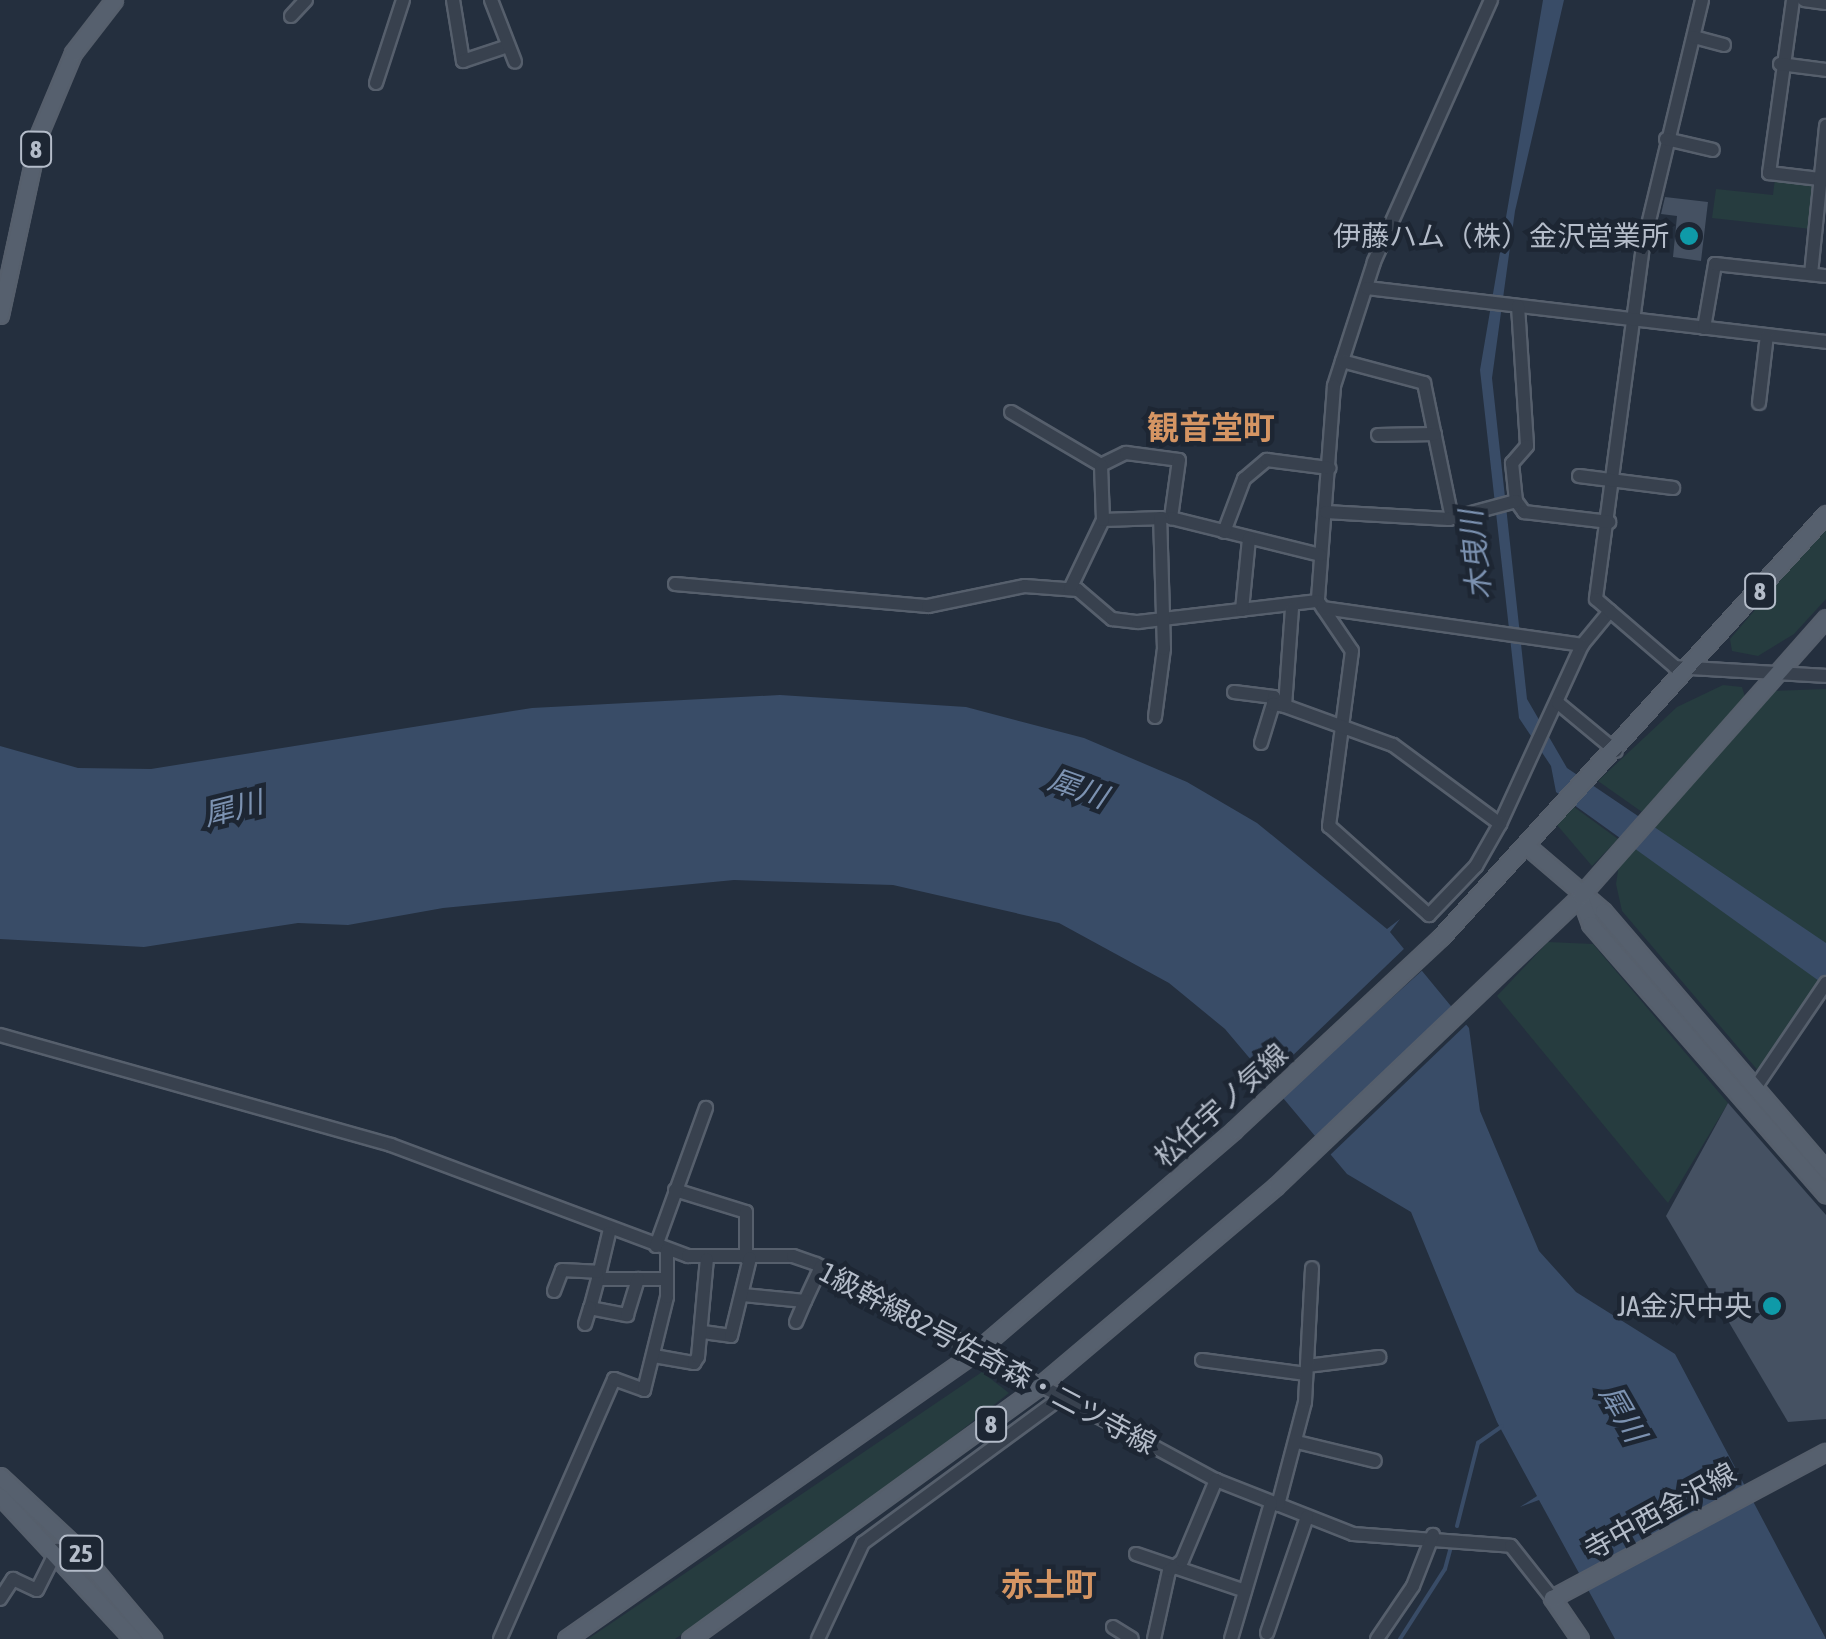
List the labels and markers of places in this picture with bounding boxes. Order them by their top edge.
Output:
place label: 伊藤ハム（株）金沢営業所 [1333,219,1669,253]
marker: 伊藤ハム（株）金沢営業所 [1678,225,1700,247]
place label: JA金沢中央 [1617,1289,1752,1323]
marker: JA金沢中央 [1761,1295,1783,1317]

